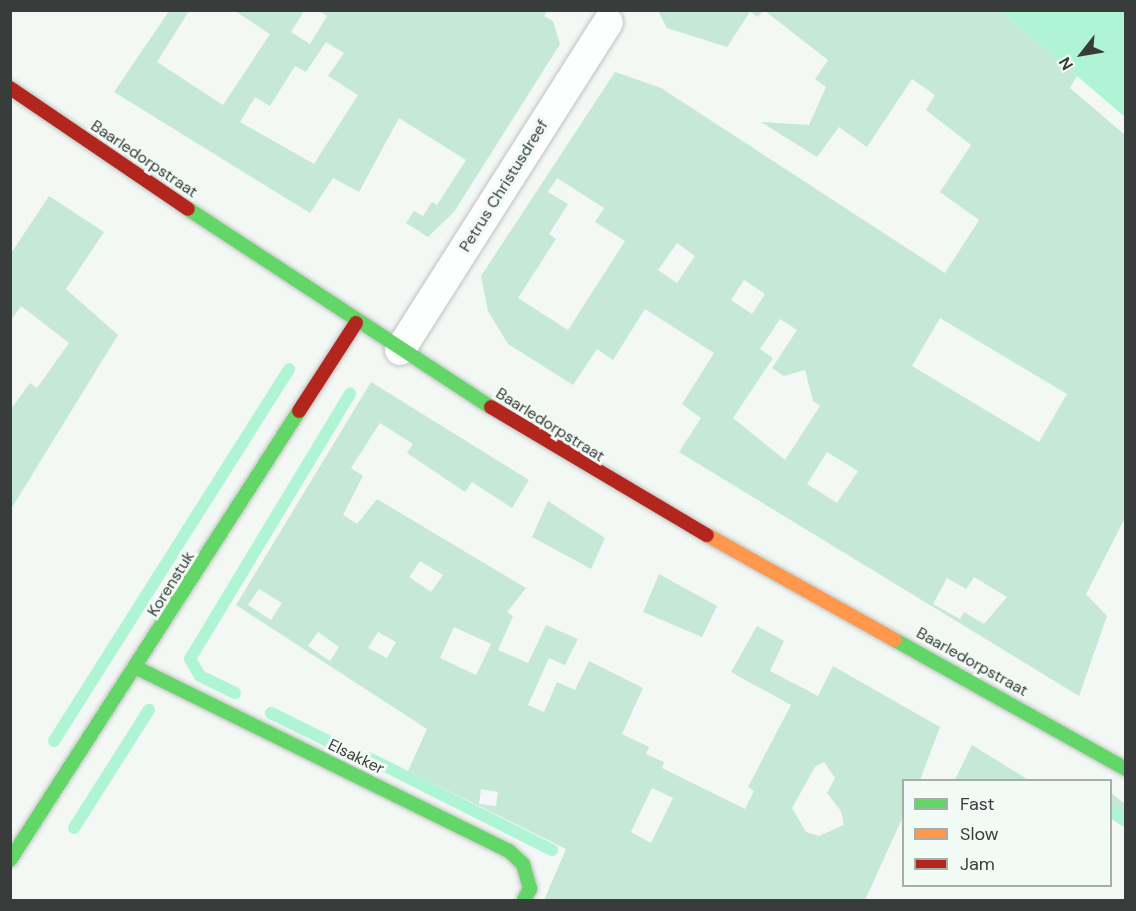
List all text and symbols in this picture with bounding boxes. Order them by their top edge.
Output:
north arrow [1052,24,1112,84]
text: N [1054,53,1078,74]
street label: Baarledorpstraat [87,116,201,202]
street label: Petrus Christusdreef [456,116,552,256]
street label: Baarledorpstraat [492,384,608,466]
street label: Korenstuk [143,548,199,620]
street label: Baarledorpstraat [913,623,1031,701]
street label: Elsakker [325,735,387,779]
legend [902,779,1112,887]
text: Fast [960,792,995,816]
text: Slow [960,822,999,846]
text: Jam [960,852,995,876]

